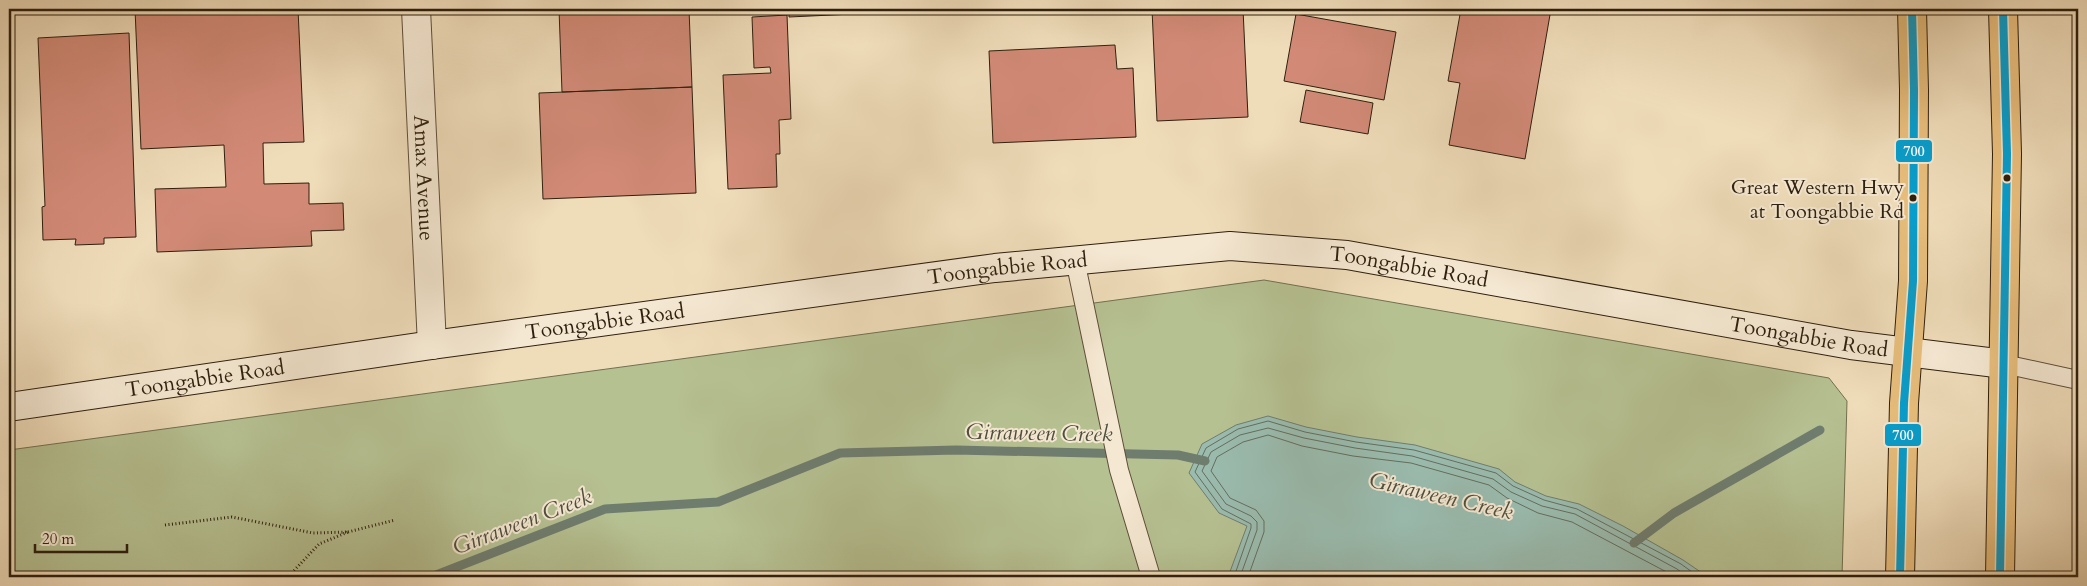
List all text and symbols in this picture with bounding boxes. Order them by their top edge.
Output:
street label: Amax Avenue [407,114,442,241]
line badge: 700 [1895,139,1933,163]
text: 700 [1903,142,1925,161]
unlabelled marker [2002,173,2012,183]
place label: Great Western Hwy at Toongabbie Rd [1731,174,1904,225]
marker: Great Western Hwy at Toongabbie Rd [1908,193,1918,203]
street label: Toongabbie Road [1328,239,1491,294]
street label: Toongabbie Road [926,245,1089,292]
street label: Toongabbie Road [523,296,686,347]
street label: Toongabbie Road [1727,309,1890,364]
street label: Toongabbie Road [123,352,287,404]
water label: Girraween Creek [965,417,1113,449]
line badge: 700 [1884,423,1922,447]
text: 700 [1892,426,1914,445]
water label: Girraween Creek [1366,465,1516,527]
water label: Girraween Creek [448,482,596,562]
scale bar [35,521,128,553]
text: 20 m [42,529,74,549]

